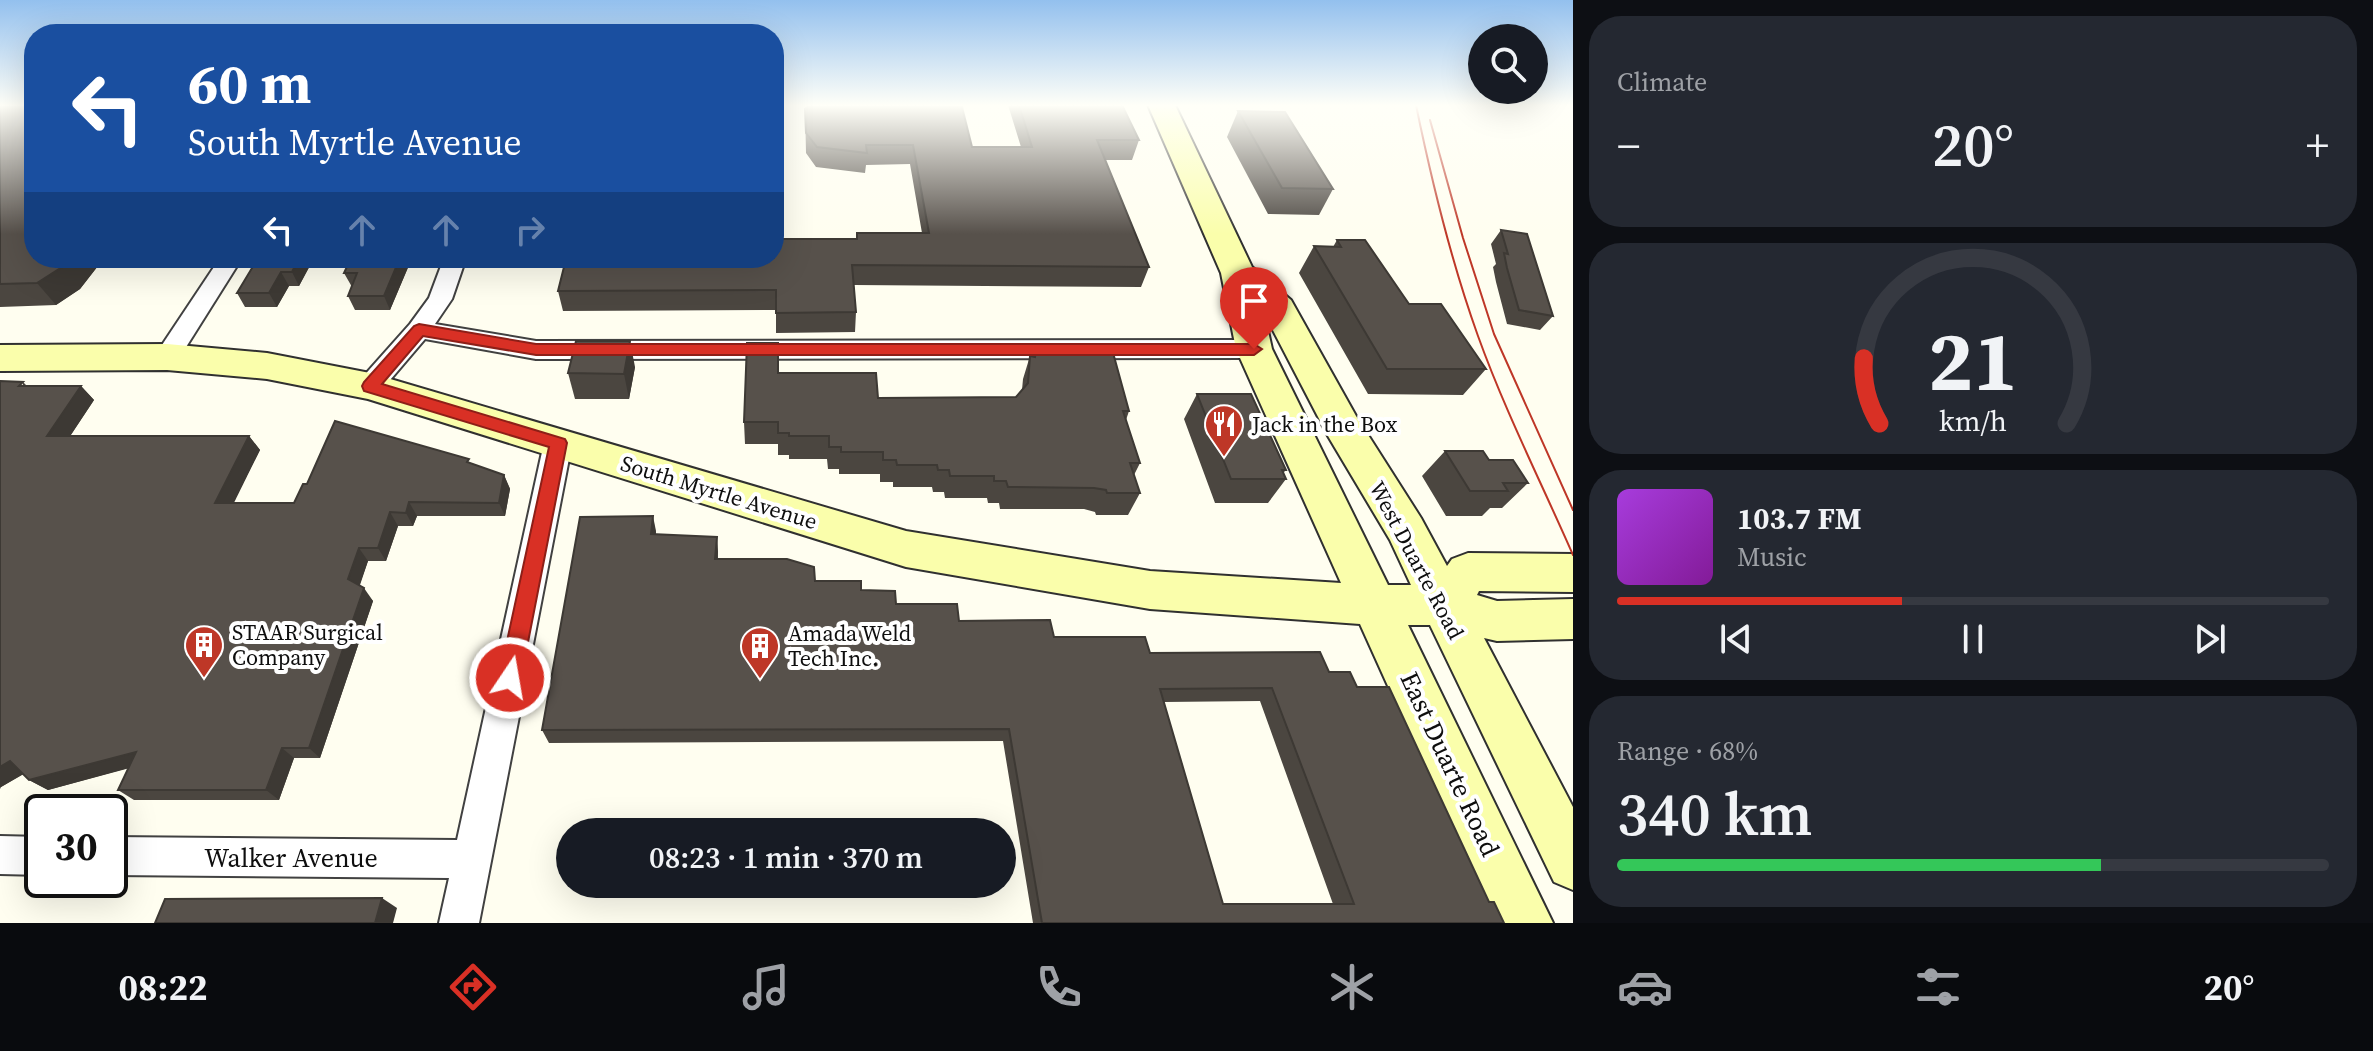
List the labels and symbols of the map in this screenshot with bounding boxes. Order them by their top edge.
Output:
pin [1220,267,1288,349]
restaurant icon: Jack in the Box [1203,403,1245,458]
place label: Jack in the Box [1251,409,1398,439]
street label: South Myrtle Avenue [617,448,821,536]
street label: West Duarte Road [1363,476,1472,645]
place label: STAAR Surgical Company [232,617,383,672]
place label: Amada Weld Tech Inc. [788,618,912,673]
building icon: STAAR Surgical Company [183,624,225,679]
building icon: Amada Weld Tech Inc. [739,625,781,680]
position arrow [468,636,552,720]
street label: East Duarte Road [1392,666,1509,862]
speed limit sign: 30 [24,794,128,898]
street label: Walker Avenue [204,840,378,876]

